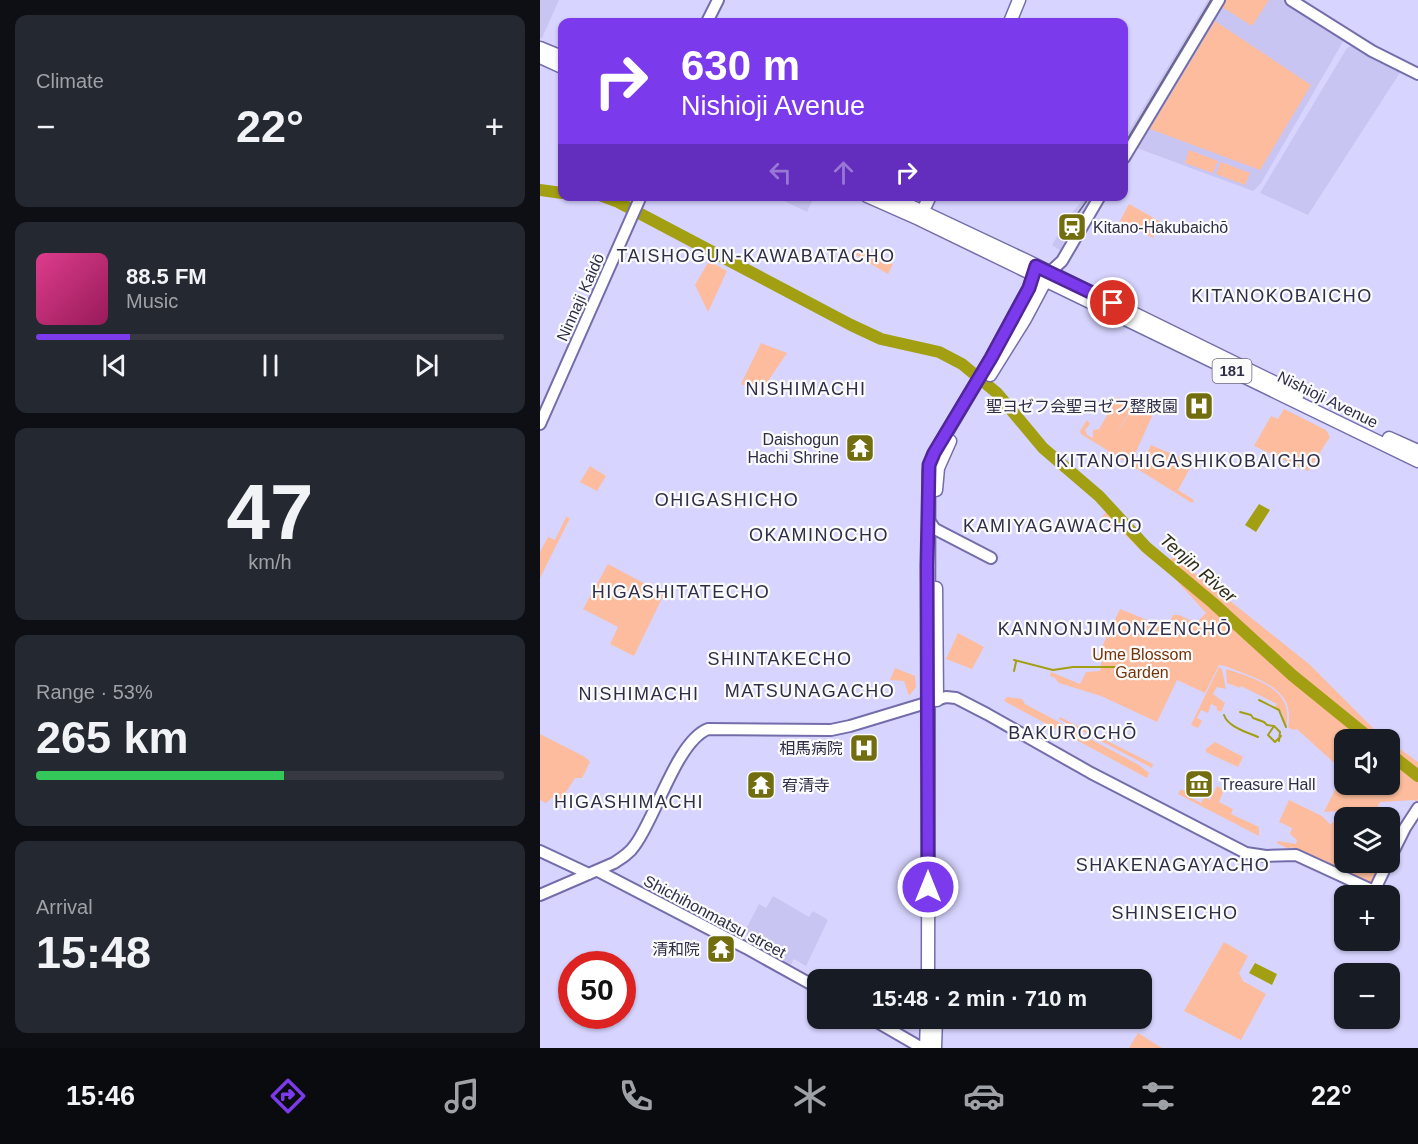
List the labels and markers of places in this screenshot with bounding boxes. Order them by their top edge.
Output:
station icon: Kitano-Hakubaichō [1056,211,1088,243]
place label: Kitano-Hakubaichō [1093,219,1228,236]
pin [1087,277,1138,328]
hospital icon: 聖ヨゼフ会聖ヨゼフ整肢園 [1183,390,1215,422]
place label: 聖ヨゼフ会聖ヨゼフ整肢園 [986,398,1178,415]
place label: Daishogun Hachi Shrine [747,431,839,466]
temple icon: Daishogun Hachi Shrine [844,432,876,464]
hospital icon: 相馬病院 [848,732,880,764]
place label: 相馬病院 [779,740,843,757]
museum icon: Treasure Hall [1183,768,1215,800]
temple icon: 宥清寺 [745,769,777,801]
place label: Treasure Hall [1220,776,1315,793]
place label: 宥清寺 [782,777,830,794]
temple icon: 清和院 [705,933,737,965]
place label: 清和院 [652,941,700,958]

